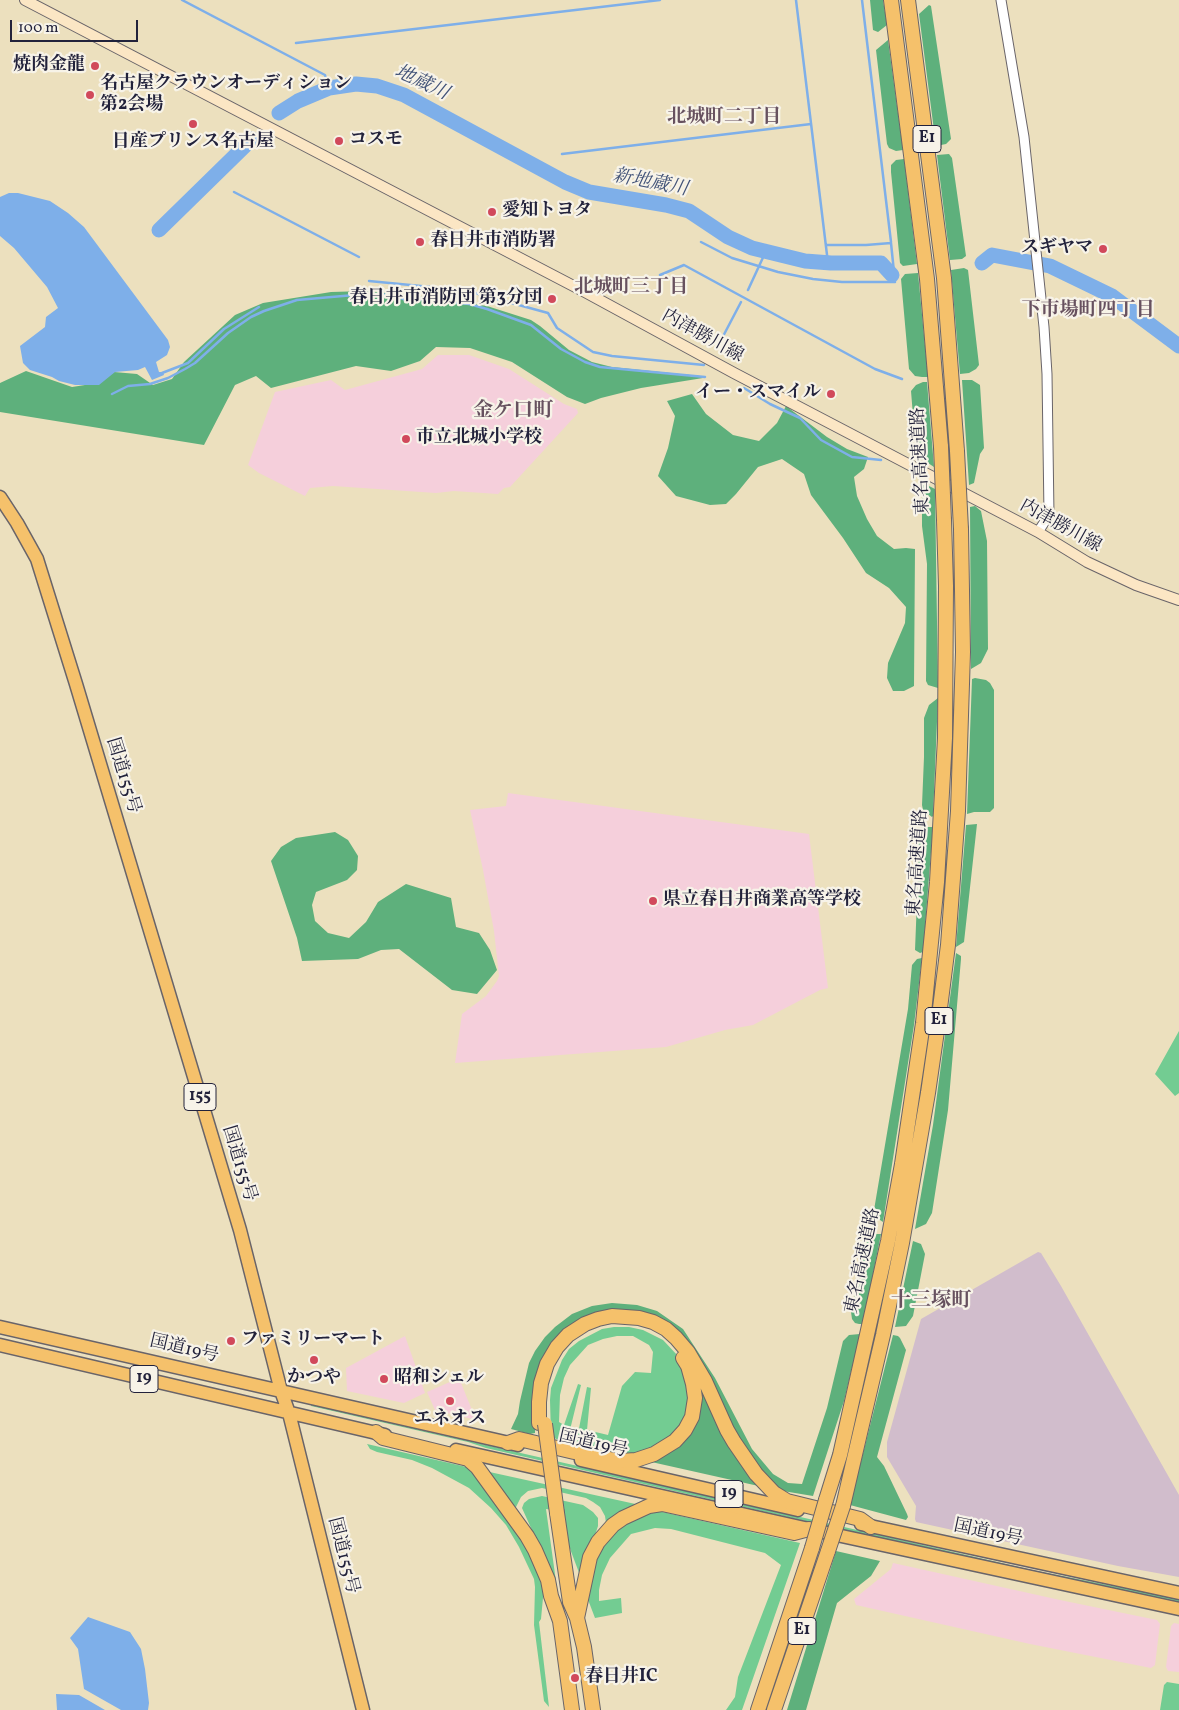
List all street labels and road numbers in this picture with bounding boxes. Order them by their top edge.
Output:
road number: E1 [913,126,941,152]
street label: 内津勝川線 [657,306,747,368]
street label: 東名高速道路 [908,407,936,515]
street label: 内津勝川線 [1015,496,1105,558]
street label: 国道155号 [100,735,144,817]
street label: 東名高速道路 [904,808,934,918]
road number: E1 [925,1008,953,1034]
road number: 155 [184,1084,216,1110]
street label: 国道155号 [216,1123,260,1205]
street label: 東名高速道路 [842,1206,886,1316]
street label: 国道19号 [147,1332,221,1368]
road number: 19 [130,1366,158,1392]
street label: 国道19号 [556,1427,630,1463]
road number: 19 [715,1480,743,1508]
street label: 国道155号 [322,1515,362,1597]
street label: 国道19号 [951,1516,1025,1552]
road number: E1 [788,1618,816,1644]

